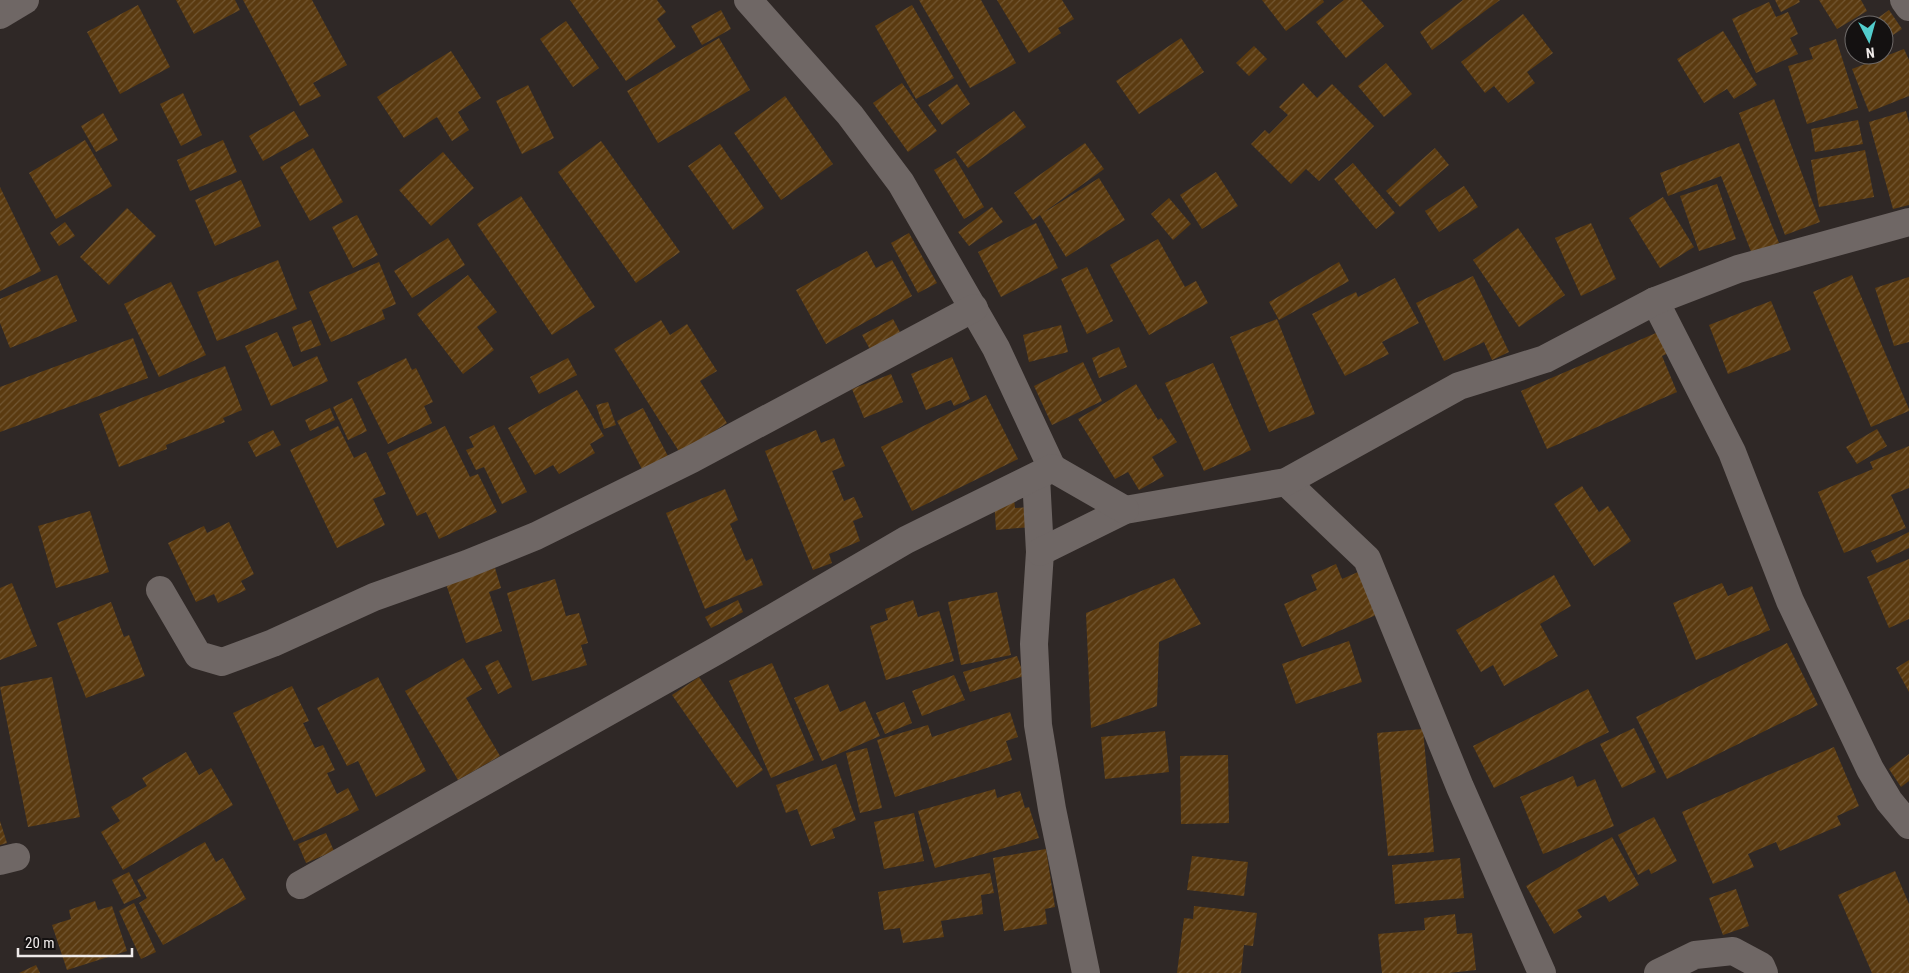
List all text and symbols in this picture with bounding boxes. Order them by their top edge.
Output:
north arrow [1844,15,1894,65]
text: N [1865,45,1875,61]
scale bar [18,926,131,958]
text: 20 m [25,934,55,952]

